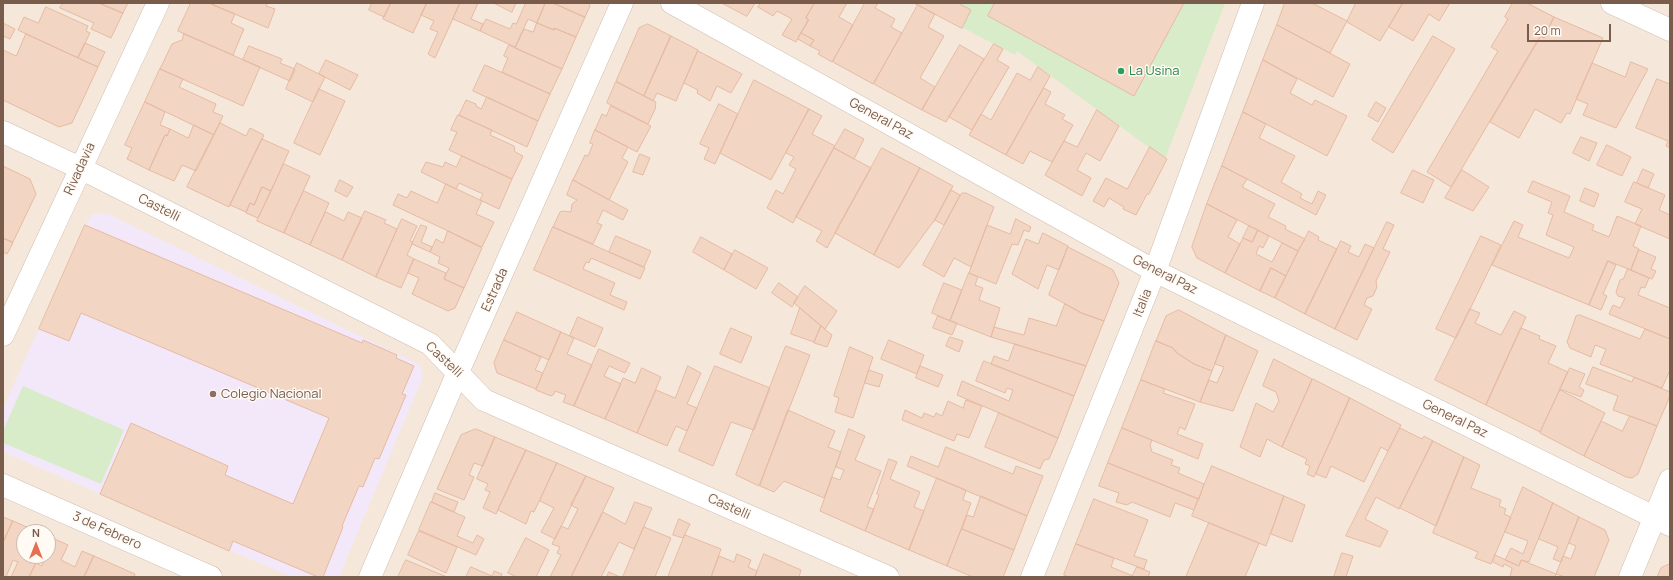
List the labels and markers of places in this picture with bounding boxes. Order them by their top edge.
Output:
place label: La Usina [1129,63,1179,79]
marker: La Usina [1116,66,1126,76]
place label: Colegio Nacional [221,386,321,402]
marker: Colegio Nacional [208,389,218,399]

